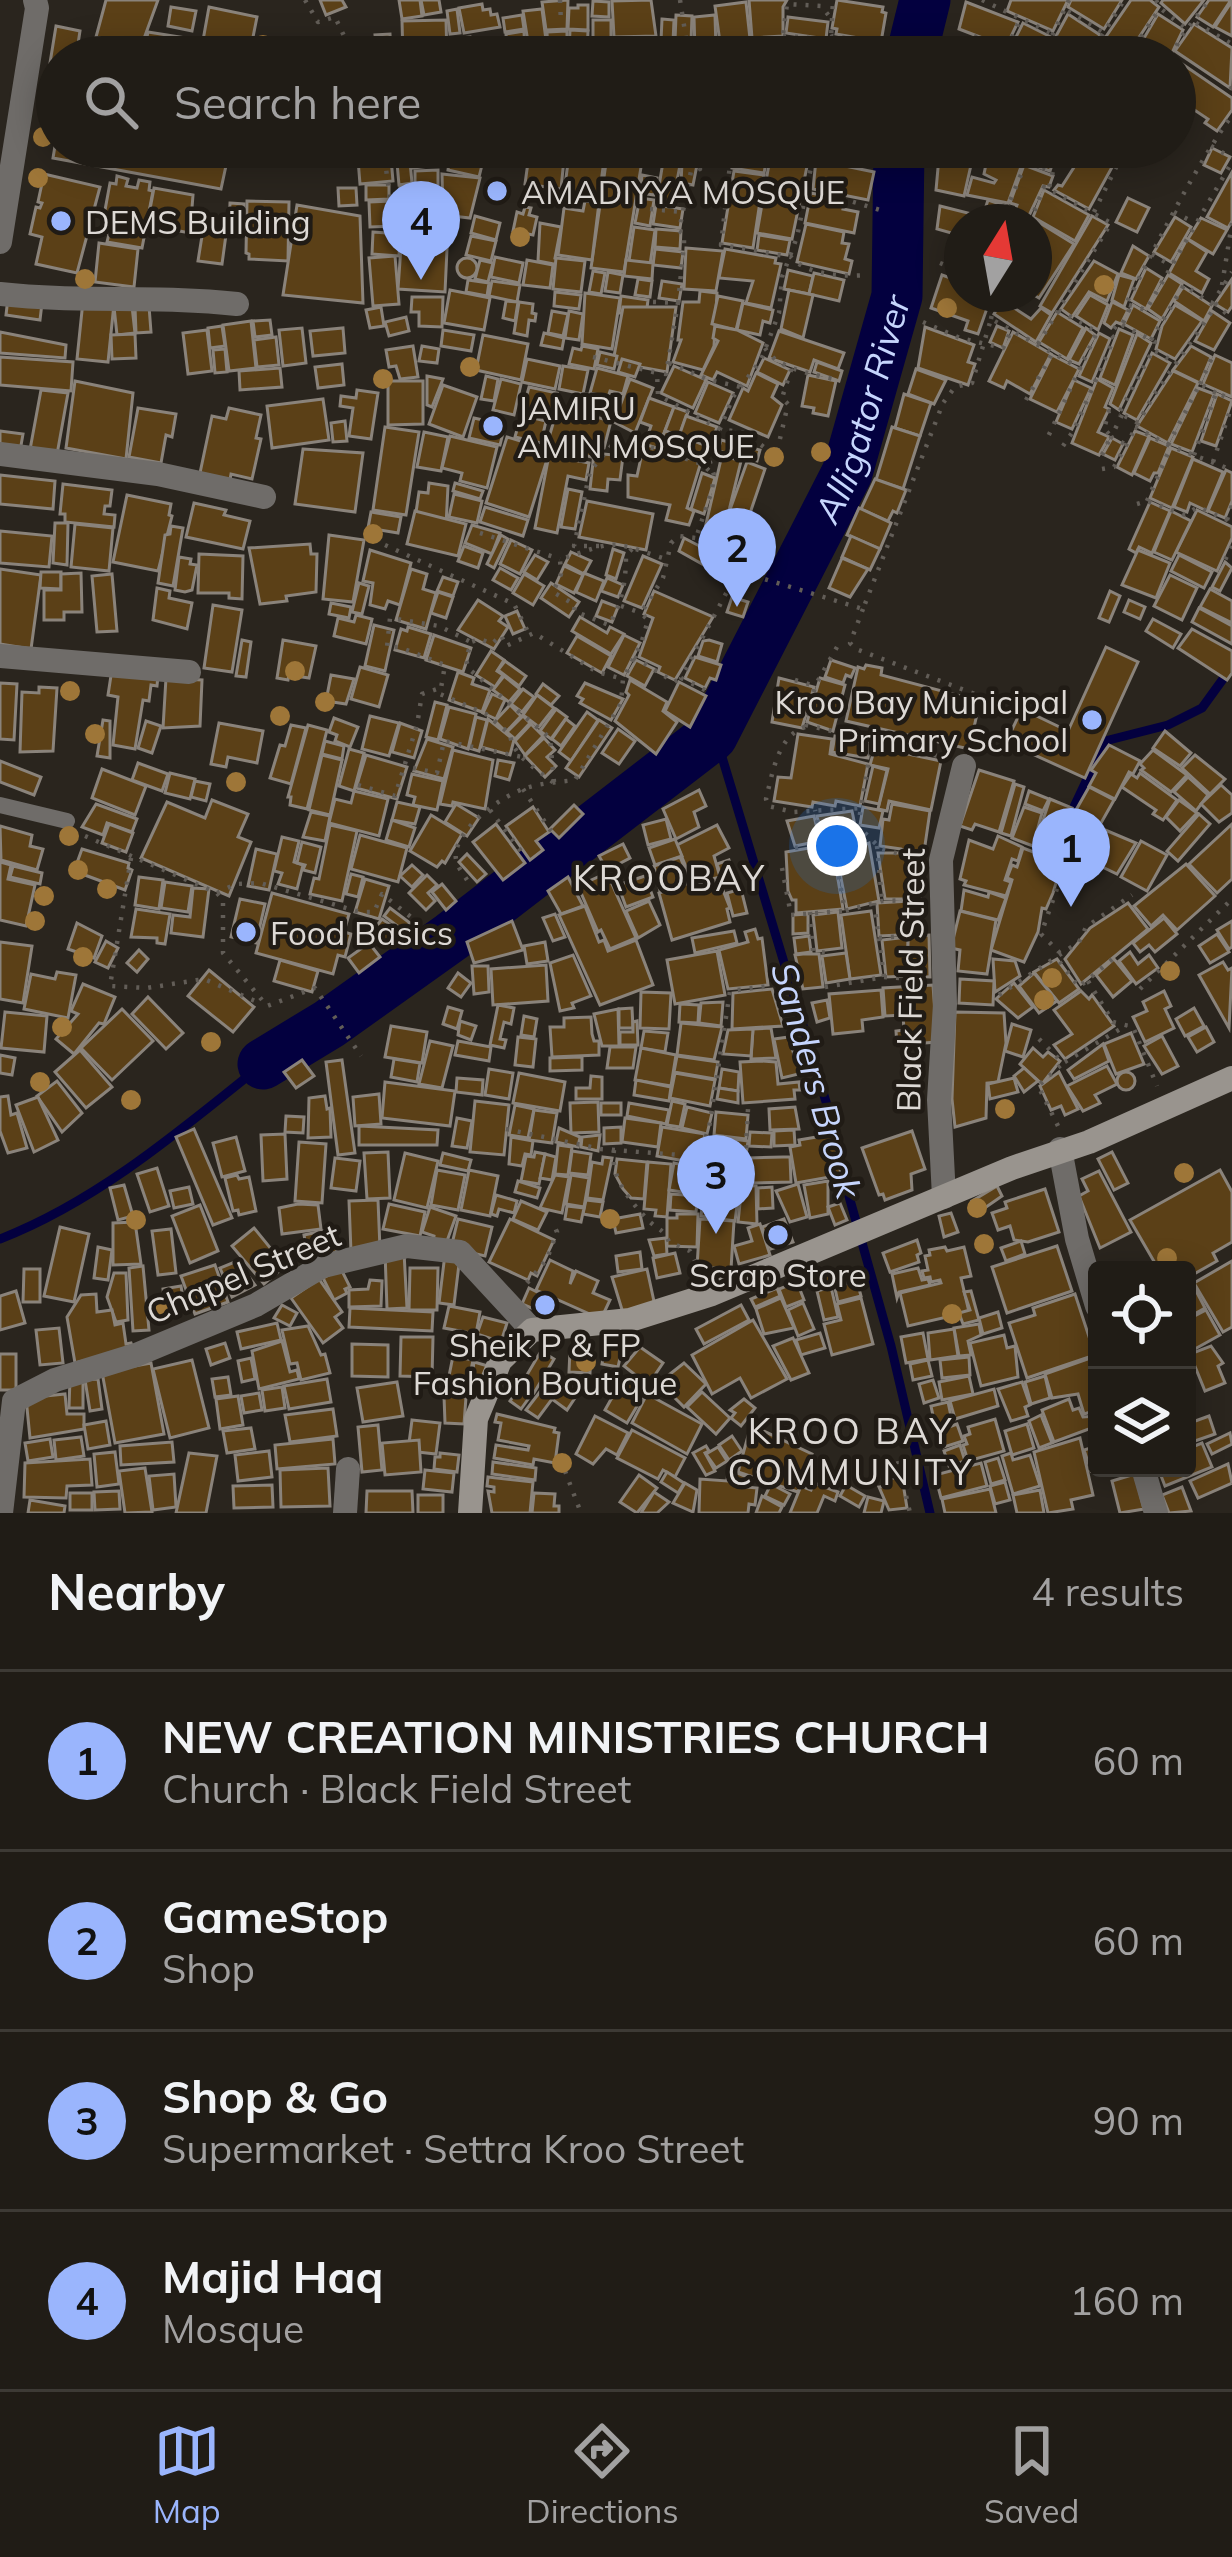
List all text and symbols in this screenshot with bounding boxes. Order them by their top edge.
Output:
search box [36,36,1196,168]
icon: search [78,69,144,135]
text: Search here [174,74,421,130]
place label: AMADIYYA MOSQUE [521,171,845,212]
marker: AMADIYYA MOSQUE [484,178,510,204]
pin: 4 [382,181,460,280]
place label: DEMS Building [85,201,311,242]
north arrow [944,204,1052,312]
marker: DEMS Building [48,208,74,234]
water label: Alligator River [803,288,919,531]
place label: JAMIRU AMIN MOSQUE [517,387,755,466]
marker: JAMIRU AMIN MOSQUE [480,413,506,439]
pin: 2 [698,508,776,607]
place label: Kroo Bay Municipal Primary School [775,681,1068,760]
marker: Kroo Bay Municipal Primary School [1079,707,1105,733]
pin: 1 [1032,808,1110,907]
your location [807,816,867,876]
street label: Black Field Street [887,848,933,1112]
district label: KROOBAY [573,855,767,900]
place label: Food Basics [270,912,453,953]
marker: Food Basics [233,919,259,945]
water label: Sanders Brook [762,957,873,1205]
pin: 3 [677,1135,755,1234]
street label: Chapel Street [140,1214,346,1332]
marker: Scrap Store [765,1222,791,1248]
place label: Scrap Store [689,1254,867,1295]
map controls [1088,1261,1196,1477]
button: locate [1088,1261,1196,1369]
marker: Sheik P & FP Fashion Boutique [532,1292,558,1318]
place label: Sheik P & FP Fashion Boutique [413,1324,677,1403]
button: layers [1088,1369,1196,1477]
district label: KROO BAY COMMUNITY [728,1408,974,1494]
text: Nearby [48,1559,225,1623]
text: 4 results [1031,1567,1184,1616]
text: NEW CREATION MINISTRIES CHURCH [162,1708,990,1764]
text: 1 [75,1736,99,1785]
text: 60 m [1093,1736,1184,1785]
text: Church · Black Field Street [162,1764,631,1813]
text: GameStop [162,1888,389,1944]
text: 2 [75,1916,99,1965]
text: 60 m [1093,1916,1184,1965]
text: Shop [162,1944,255,1993]
text: Shop & Go [162,2068,388,2124]
text: 3 [75,2096,99,2145]
text: 90 m [1093,2096,1184,2145]
text: Supermarket · Settra Kroo Street [162,2124,744,2173]
text: Majid Haq [162,2248,383,2304]
text: 4 [75,2276,99,2325]
text: 160 m [1069,2276,1184,2325]
text: Mosque [162,2304,304,2353]
tab: Map [153,2418,221,2531]
tab: Directions [526,2418,679,2531]
tab: Saved [984,2418,1079,2531]

